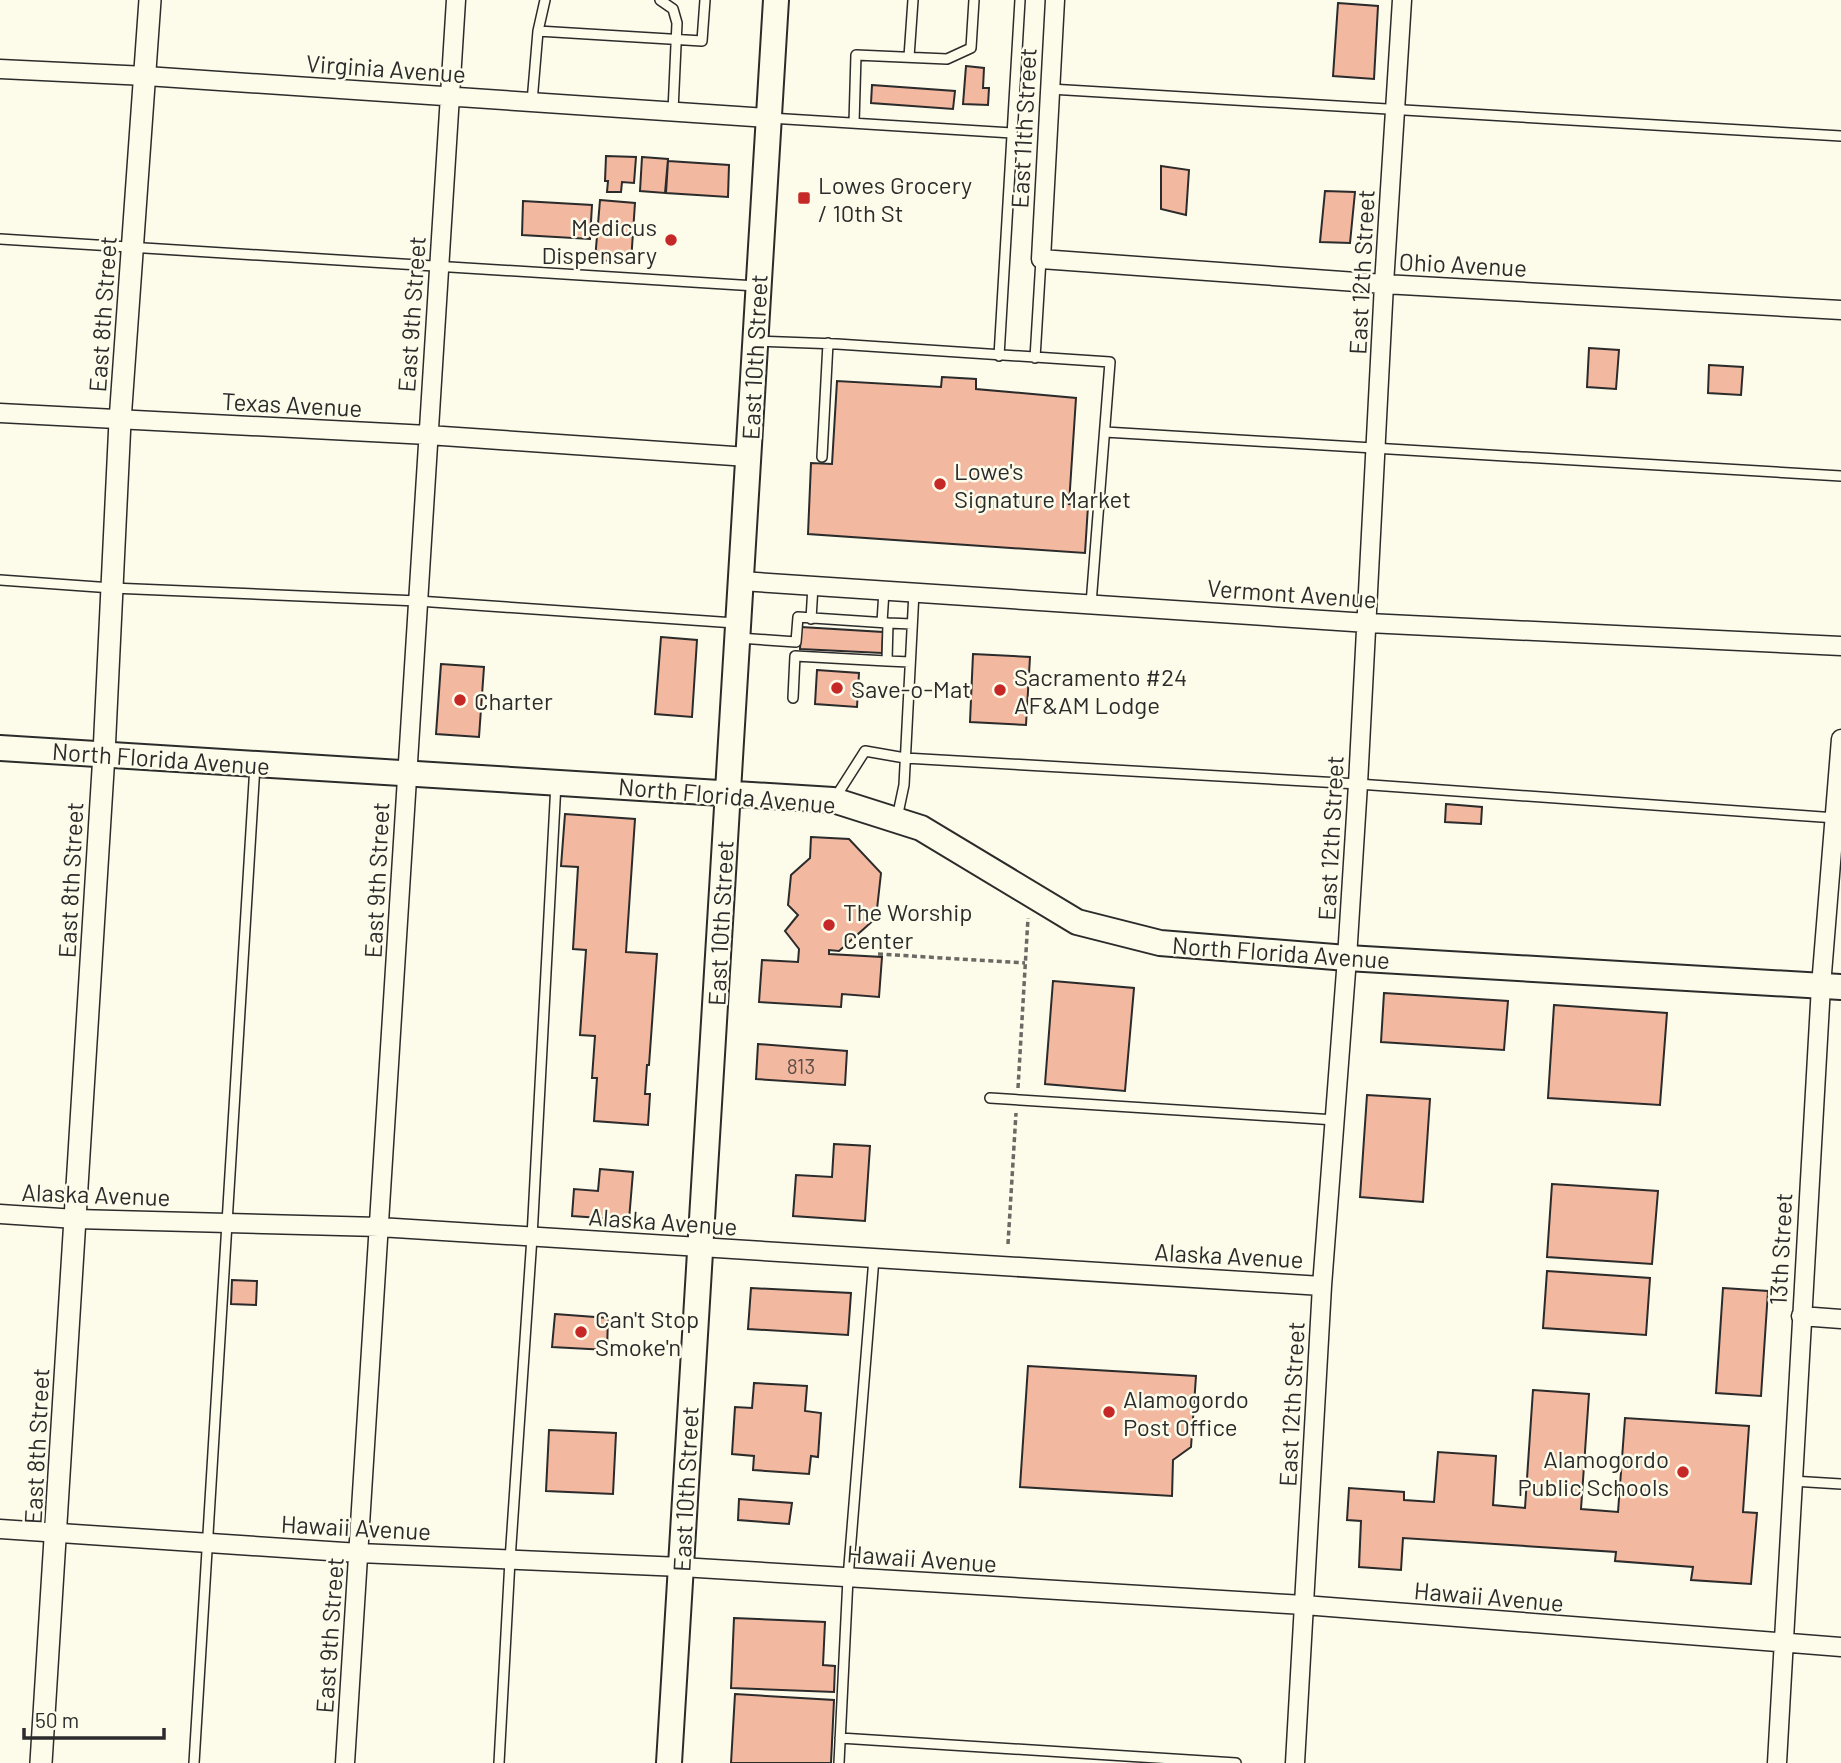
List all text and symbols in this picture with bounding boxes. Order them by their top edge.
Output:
street label: East 11th Street [1004,47,1042,209]
street label: Virginia Avenue [305,48,467,88]
place label: Lowes Grocery / 10th St [818,170,972,227]
street label: East 12th Street [1342,189,1380,355]
marker: Lowes Grocery / 10th St [796,190,812,206]
place label: Medicus Dispensary [541,212,657,269]
marker: Medicus Dispensary [663,232,679,248]
street label: East 8th Street [82,235,122,393]
street label: East 9th Street [391,235,431,393]
street label: Ohio Avenue [1398,246,1528,282]
street label: East 10th Street [735,273,773,441]
street label: Texas Avenue [221,386,363,422]
place label: Lowe's Signature Market [954,456,1131,513]
marker: Lowe's Signature Market [932,476,948,492]
street label: Vermont Avenue [1206,573,1378,613]
place label: Sacramento #24 AF&AM Lodge [1014,662,1187,719]
place label: Save-o-Mat [851,674,971,703]
marker: Save-o-Mat [829,680,845,696]
marker: Sacramento #24 AF&AM Lodge [992,682,1008,698]
place label: Charter [474,686,553,715]
marker: Charter [452,692,468,708]
street label: North Florida Avenue [51,736,271,780]
street label: East 12th Street [1311,755,1349,921]
street label: North Florida Avenue [617,771,837,819]
street label: East 8th Street [51,801,89,959]
street label: East 9th Street [357,801,395,959]
street label: East 10th Street [701,839,739,1007]
place label: The Worship Center [843,897,973,954]
marker: The Worship Center [821,917,837,933]
street label: North Florida Avenue [1171,930,1391,974]
house number: 813 [787,1053,815,1078]
street label: Alaska Avenue [21,1177,171,1211]
street label: 13th Street [1763,1192,1797,1306]
street label: Alaska Avenue [588,1201,738,1241]
street label: Alaska Avenue [1154,1237,1304,1273]
place label: Can't Stop Smoke'n [595,1304,699,1361]
street label: East 12th Street [1272,1321,1310,1487]
marker: Can't Stop Smoke'n [573,1324,589,1340]
street label: East 8th Street [17,1367,55,1525]
place label: Alamogordo Post Office [1123,1384,1249,1441]
marker: Alamogordo Post Office [1101,1404,1117,1420]
street label: East 10th Street [666,1405,704,1573]
place label: Alamogordo Public Schools [1517,1444,1669,1501]
marker: Alamogordo Public Schools [1675,1464,1691,1480]
street label: Hawaii Avenue [280,1509,432,1545]
street label: Hawaii Avenue [846,1538,998,1578]
street label: East 9th Street [309,1556,349,1714]
street label: Hawaii Avenue [1413,1575,1565,1617]
scale bar [24,1696,164,1740]
text: 50 m [35,1707,79,1732]

